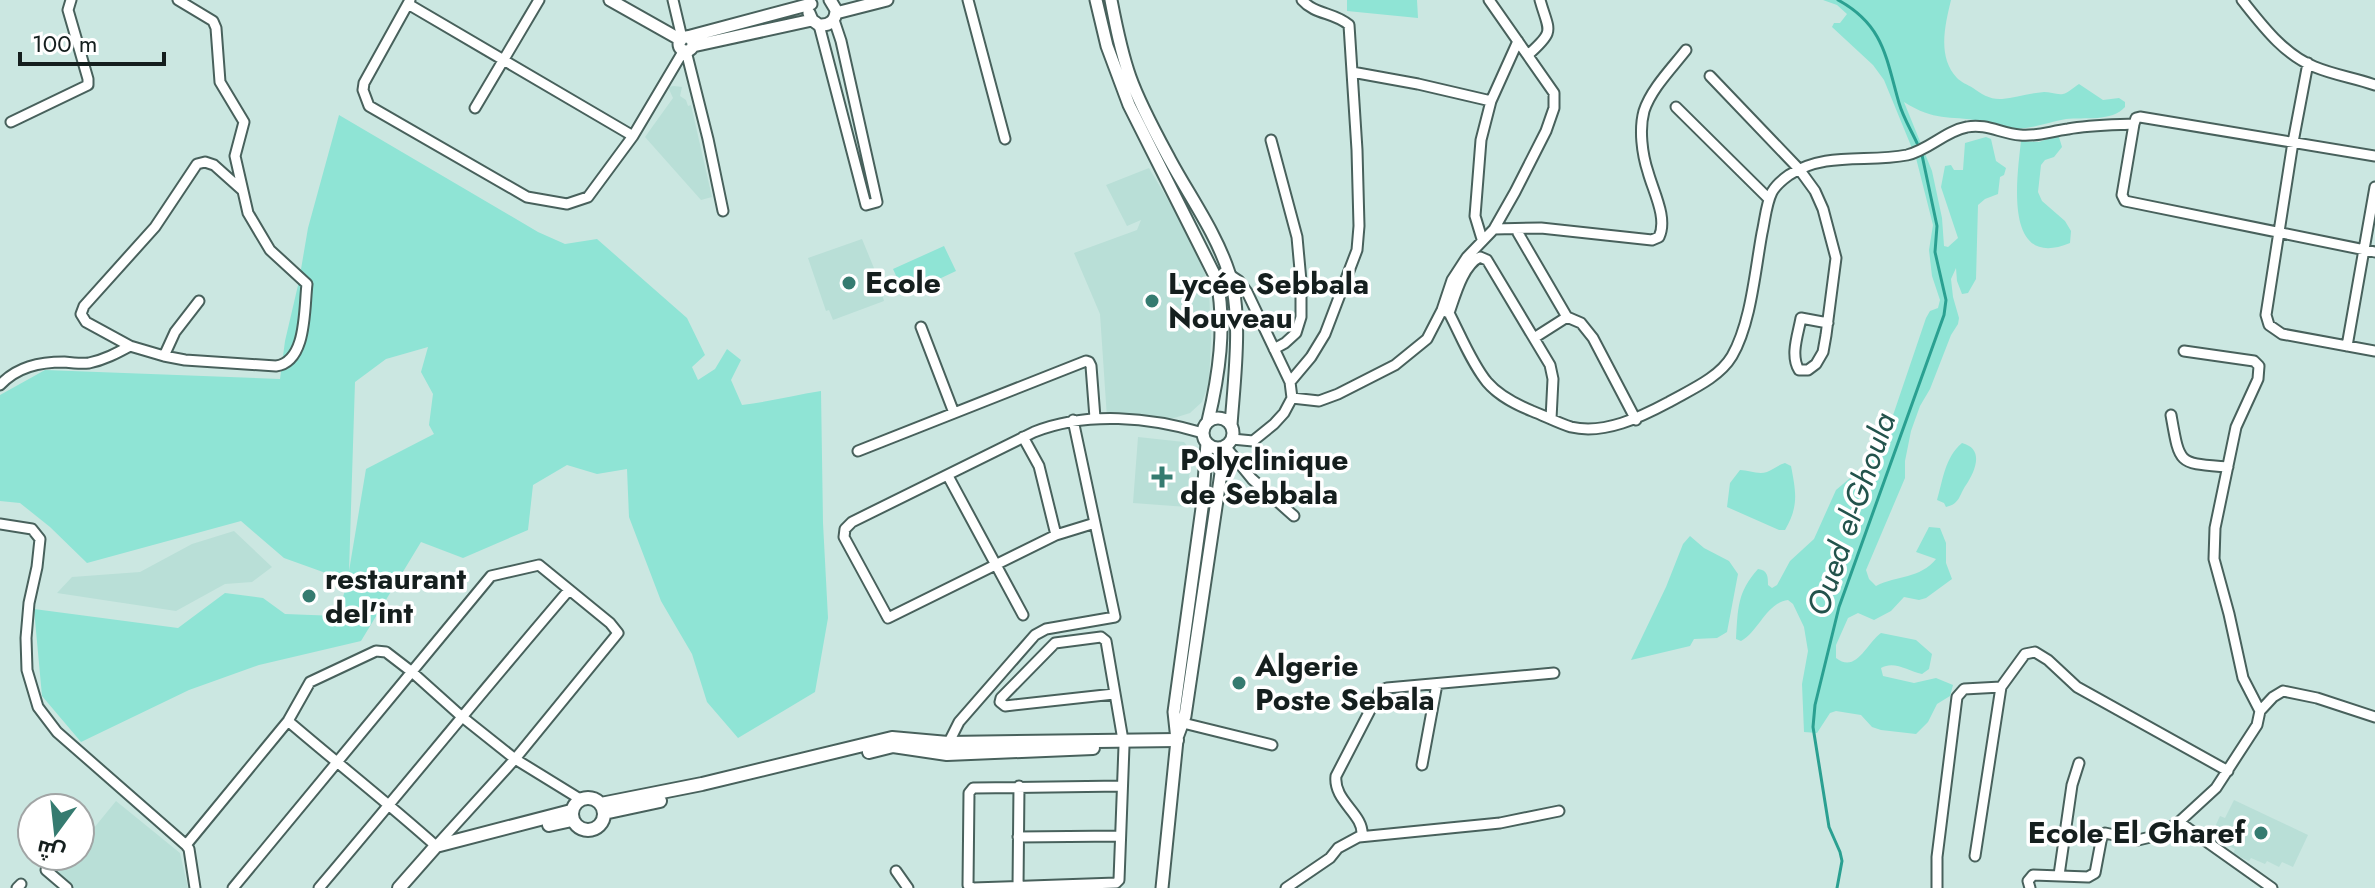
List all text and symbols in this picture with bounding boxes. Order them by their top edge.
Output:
scale bar [20,16,164,66]
text: 100 m [32,26,98,61]
place label: Ecole [865,261,941,304]
place label: Lycée Sebbala Nouveau [1168,262,1369,339]
marker: Ecole [840,274,858,292]
marker: Lycée Sebbala Nouveau [1143,292,1161,310]
water label: Oued el-Ghoula [1795,406,1907,622]
place label: Polyclinique de Sebbala [1180,438,1348,515]
marker: Polyclinique de Sebbala [1151,466,1173,488]
place label: restaurant del'int [325,557,466,634]
marker: restaurant del'int [300,587,318,605]
place label: Algerie Poste Sebala [1254,644,1435,721]
marker: Algerie Poste Sebala [1230,674,1248,692]
north arrow [16,792,96,872]
place label: Ecole El Gharef [2028,811,2247,854]
marker: Ecole El Gharef [2252,824,2270,842]
text: ش [33,832,69,870]

